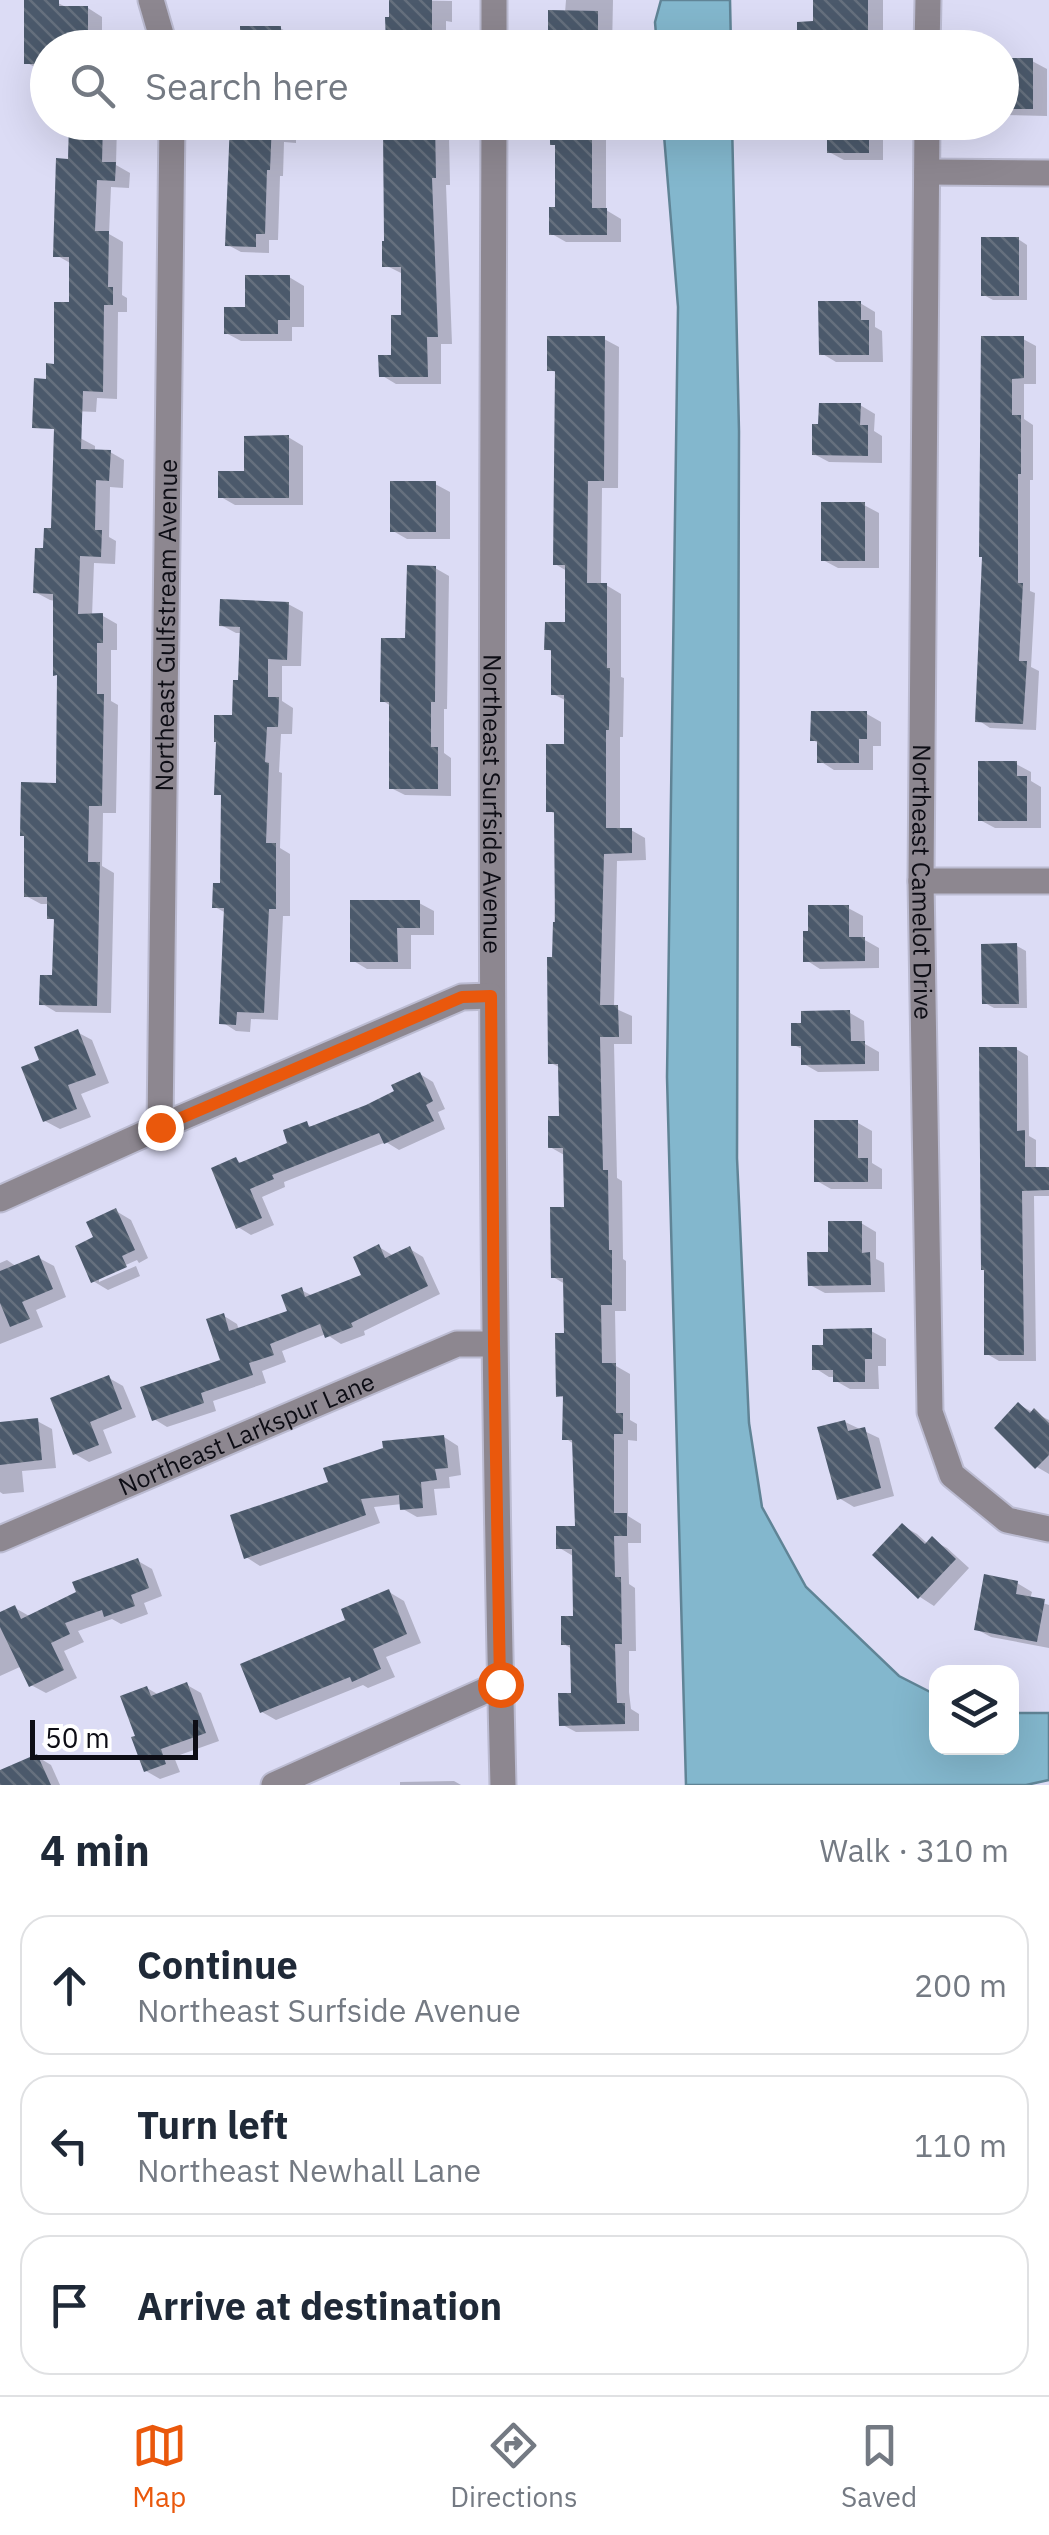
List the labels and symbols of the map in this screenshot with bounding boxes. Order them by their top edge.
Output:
street label: Northeast Gulfstream Avenue [147,459,184,791]
street label: Northeast Surfside Avenue [476,654,509,954]
street label: Northeast Camelot Drive [905,744,940,1020]
route end [138,1105,184,1151]
street label: Northeast Larkspur Lane [113,1364,380,1503]
route start [478,1662,524,1708]
scale bar [30,1715,198,1760]

